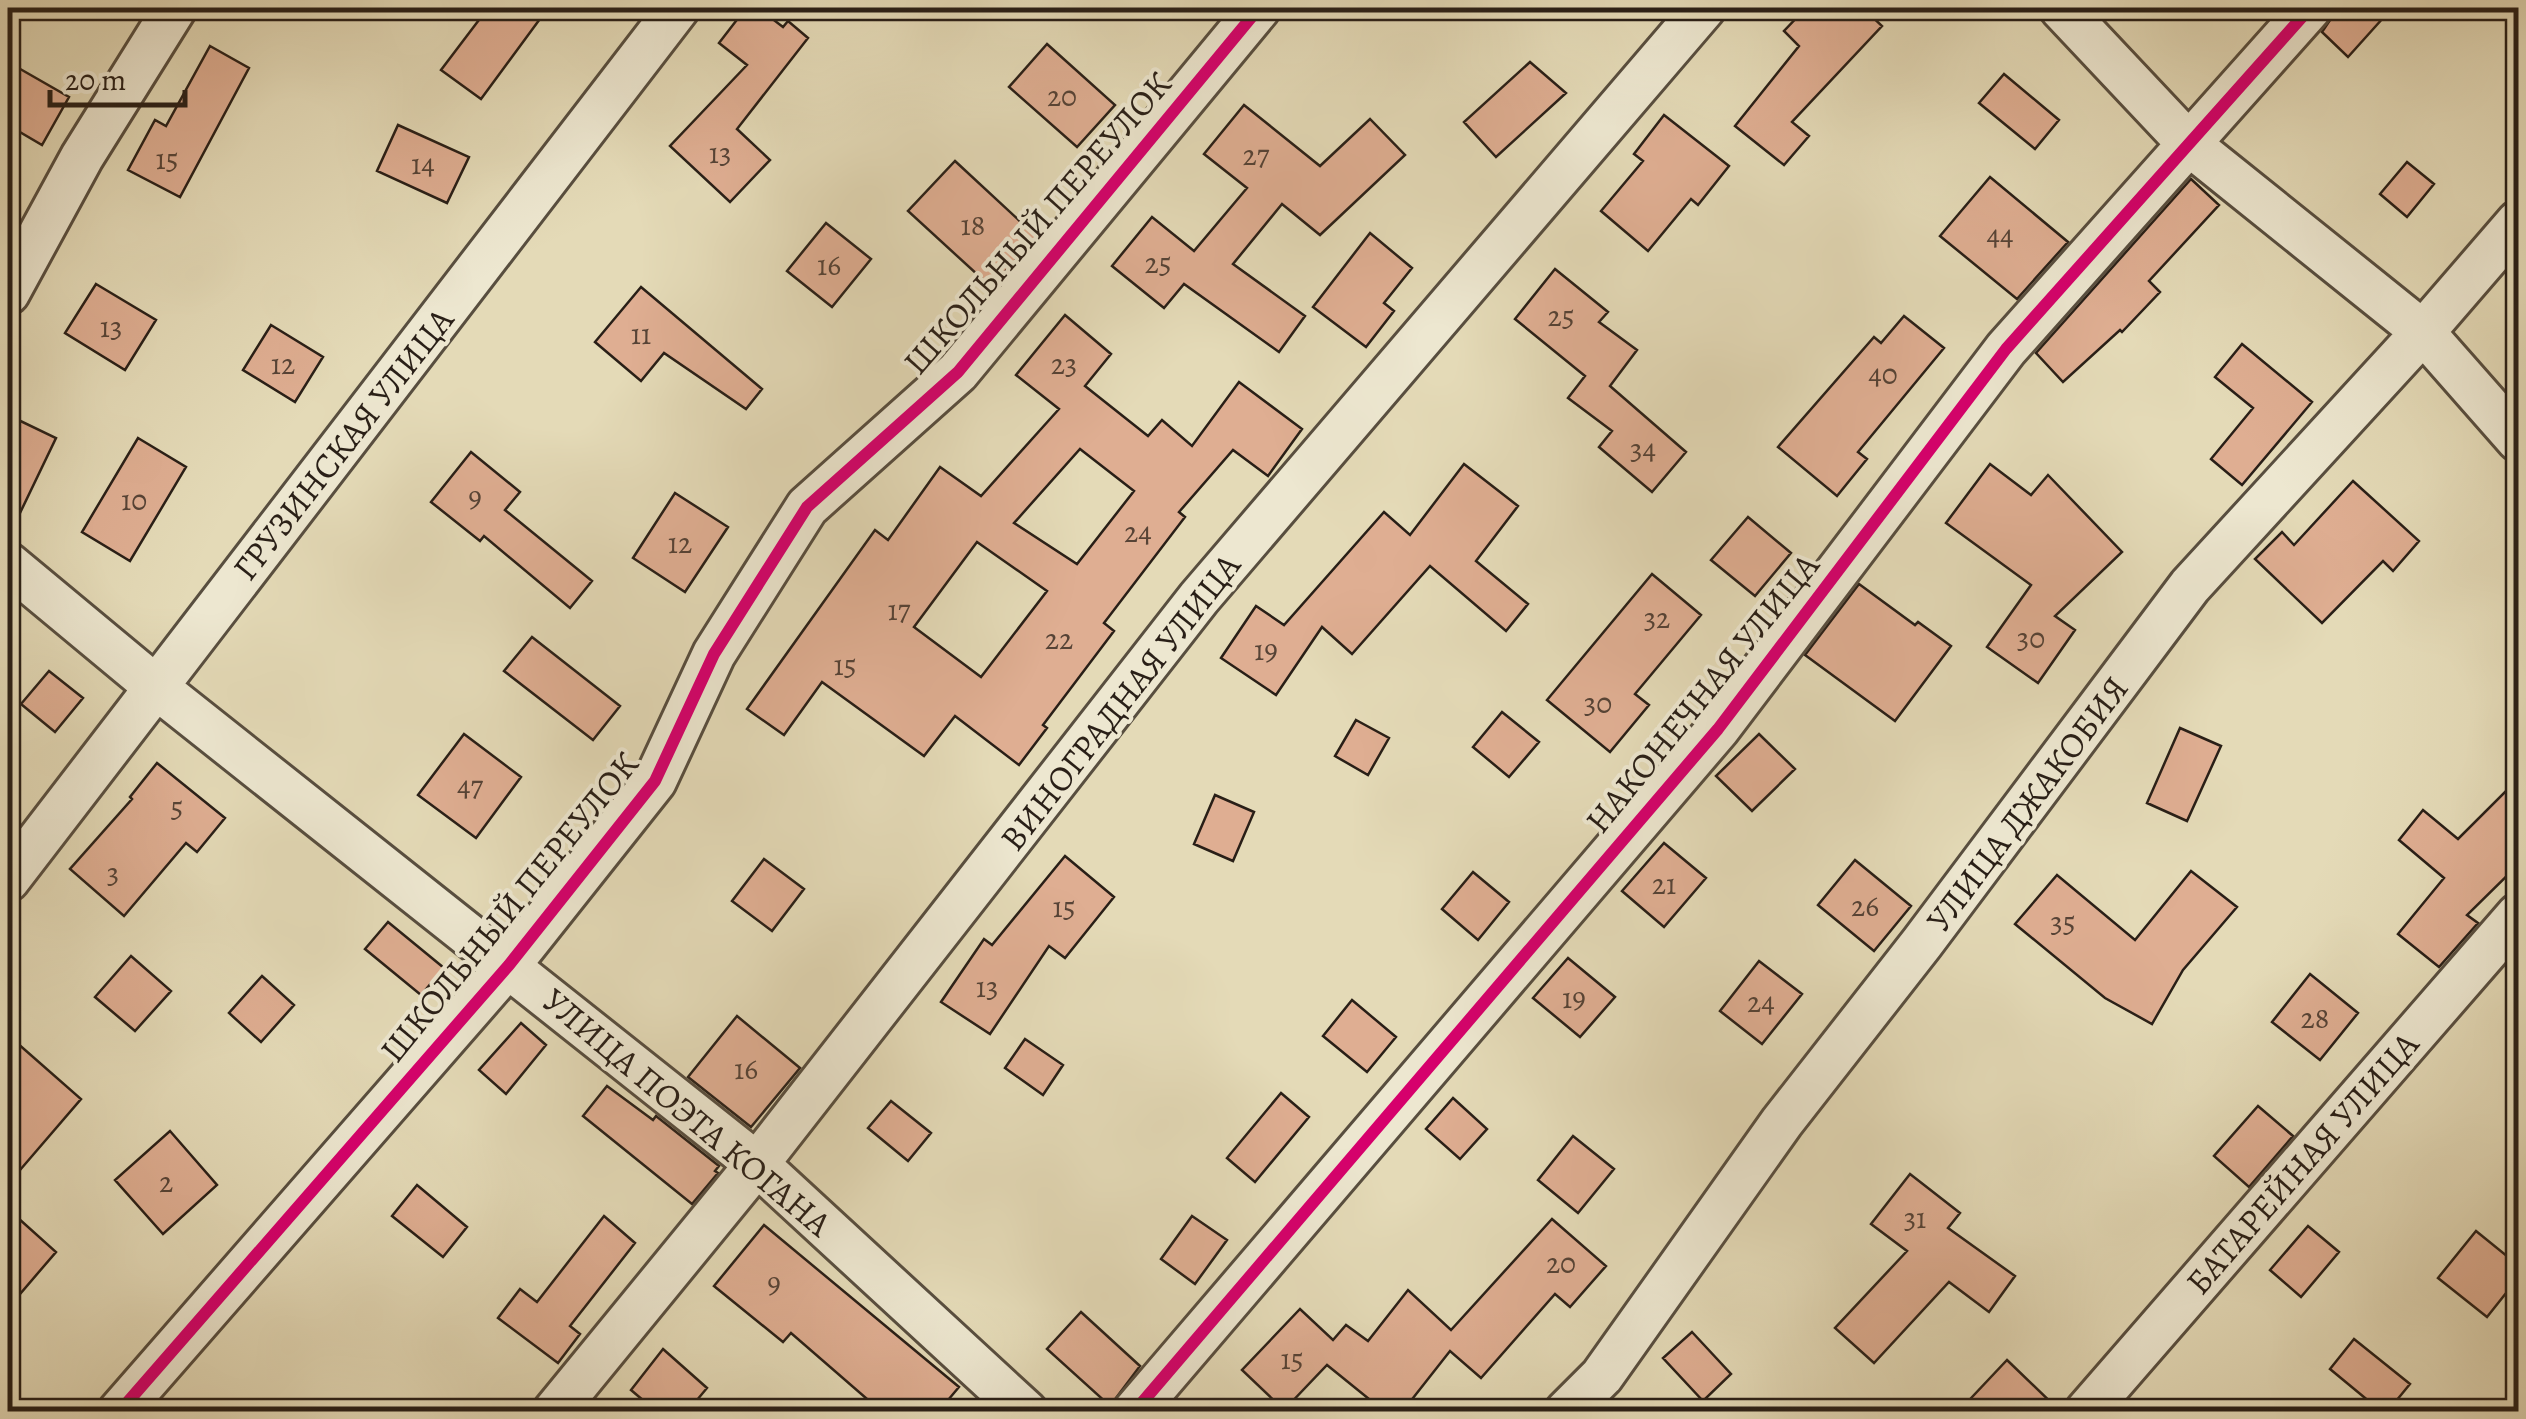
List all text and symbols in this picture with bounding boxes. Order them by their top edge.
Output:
scale bar [50,45,185,107]
text: 20 m [65,60,126,100]
street label: ШКОЛЬНЫЙ ПЕРЕУЛОК [892,61,1182,385]
house number: 20 [1047,76,1077,116]
house number: 13 [709,133,731,173]
house number: 27 [1243,135,1270,175]
house number: 15 [155,139,179,179]
house number: 14 [411,144,435,184]
house number: 18 [961,205,985,245]
house number: 44 [1986,215,2014,255]
house number: 25 [1144,243,1172,283]
house number: 16 [817,245,841,285]
house number: 25 [1547,296,1575,336]
street label: ГРУЗИНСКАЯ УЛИЦА [221,297,465,590]
house number: 13 [100,307,122,347]
house number: 11 [631,314,651,354]
house number: 12 [271,344,295,384]
house number: 23 [1051,344,1077,384]
house number: 40 [1868,354,1898,394]
house number: 34 [1630,429,1656,469]
house number: 9 [468,477,482,517]
house number: 10 [121,480,147,520]
house number: 24 [1124,512,1152,552]
house number: 12 [668,523,692,563]
street label: ВИНОГРАДНАЯ УЛИЦА [989,543,1252,861]
street label: НАКОНЕЧНАЯ УЛИЦА [1574,543,1830,843]
house number: 17 [888,590,911,630]
house number: 32 [1644,598,1670,638]
house number: 30 [2017,618,2045,658]
house number: 22 [1045,619,1073,659]
house number: 19 [1254,630,1278,670]
house number: 15 [833,645,857,685]
street label: УЛИЦА ДЖАКОБИЯ [1915,666,2139,942]
house number: 30 [1584,683,1612,723]
street label: ШКОЛЬНЫЙ ПЕРЕУЛОК [369,742,649,1072]
house number: 47 [457,766,483,806]
house number: 5 [171,787,183,827]
house number: 3 [107,853,119,893]
house number: 21 [1652,864,1676,904]
house number: 26 [1851,886,1879,926]
house number: 15 [1052,887,1076,927]
house number: 35 [2050,902,2076,942]
house number: 13 [976,967,998,1007]
street label: УЛИЦА ПОЭТА КОГАНА [532,977,842,1248]
house number: 19 [1562,978,1586,1018]
house number: 24 [1747,982,1775,1022]
house number: 28 [2301,998,2329,1038]
street label: БАТАРЕЙНАЯ УЛИЦА [2174,1021,2430,1305]
house number: 16 [734,1049,758,1089]
house number: 2 [159,1162,173,1202]
house number: 31 [1904,1198,1926,1238]
house number: 20 [1546,1243,1576,1283]
house number: 9 [767,1263,781,1303]
house number: 15 [1280,1339,1304,1379]

